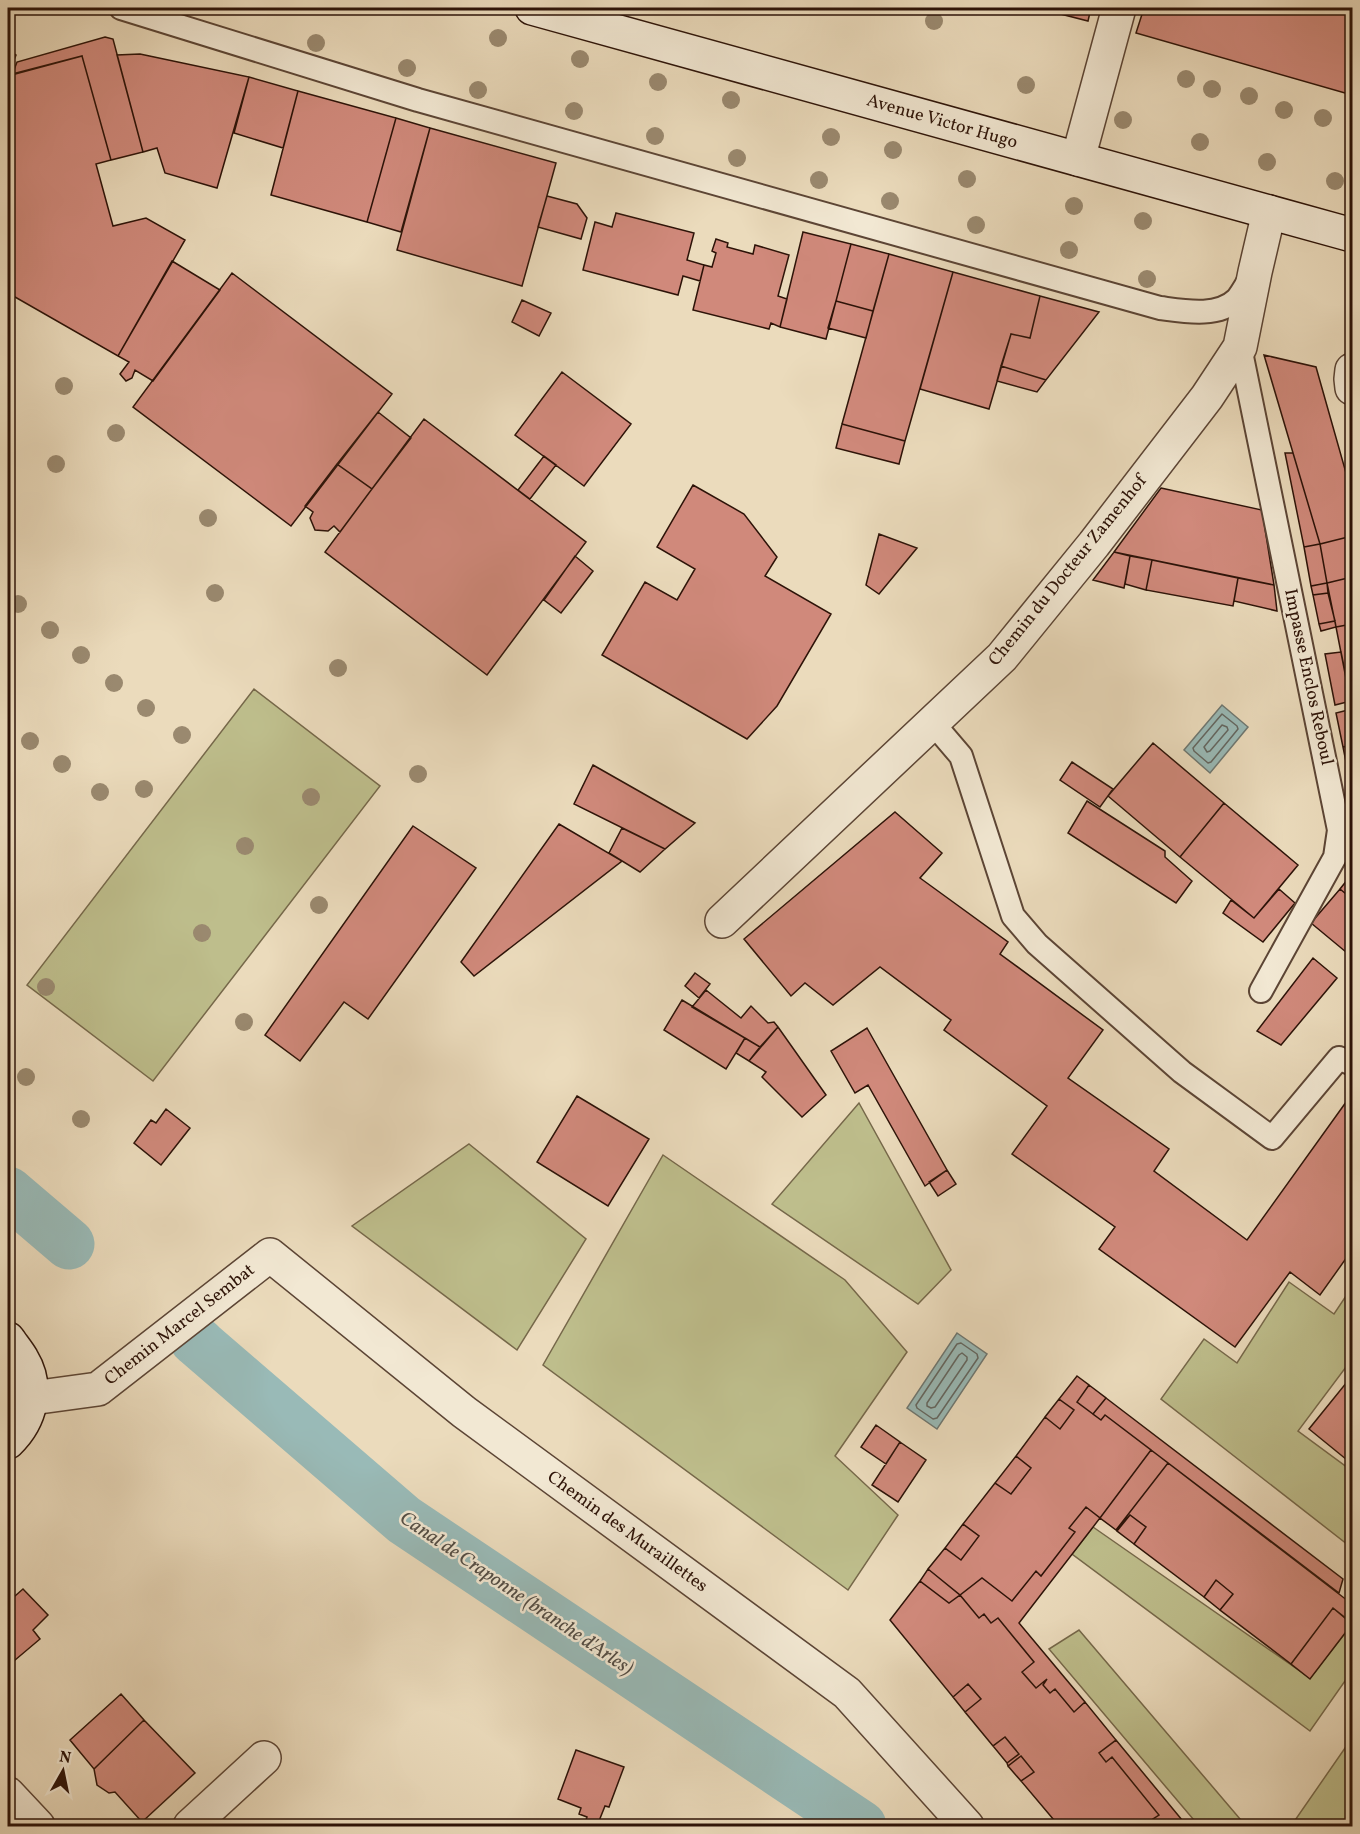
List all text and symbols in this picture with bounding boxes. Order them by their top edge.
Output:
street label: Avenue Victor Hugo [863,88,1021,156]
street label: Chemin du Docteur Zamenhof [983,469,1154,672]
street label: Impasse Enclos Reboul [1277,586,1339,768]
street label: Chemin Marcel Sembat [99,1258,261,1392]
street label: Chemin des Muraillettes [542,1465,712,1599]
water label: Canal de Craponne (branche d'Arles) [393,1505,639,1683]
north arrow [33,1741,93,1801]
text: N [58,1746,73,1770]

